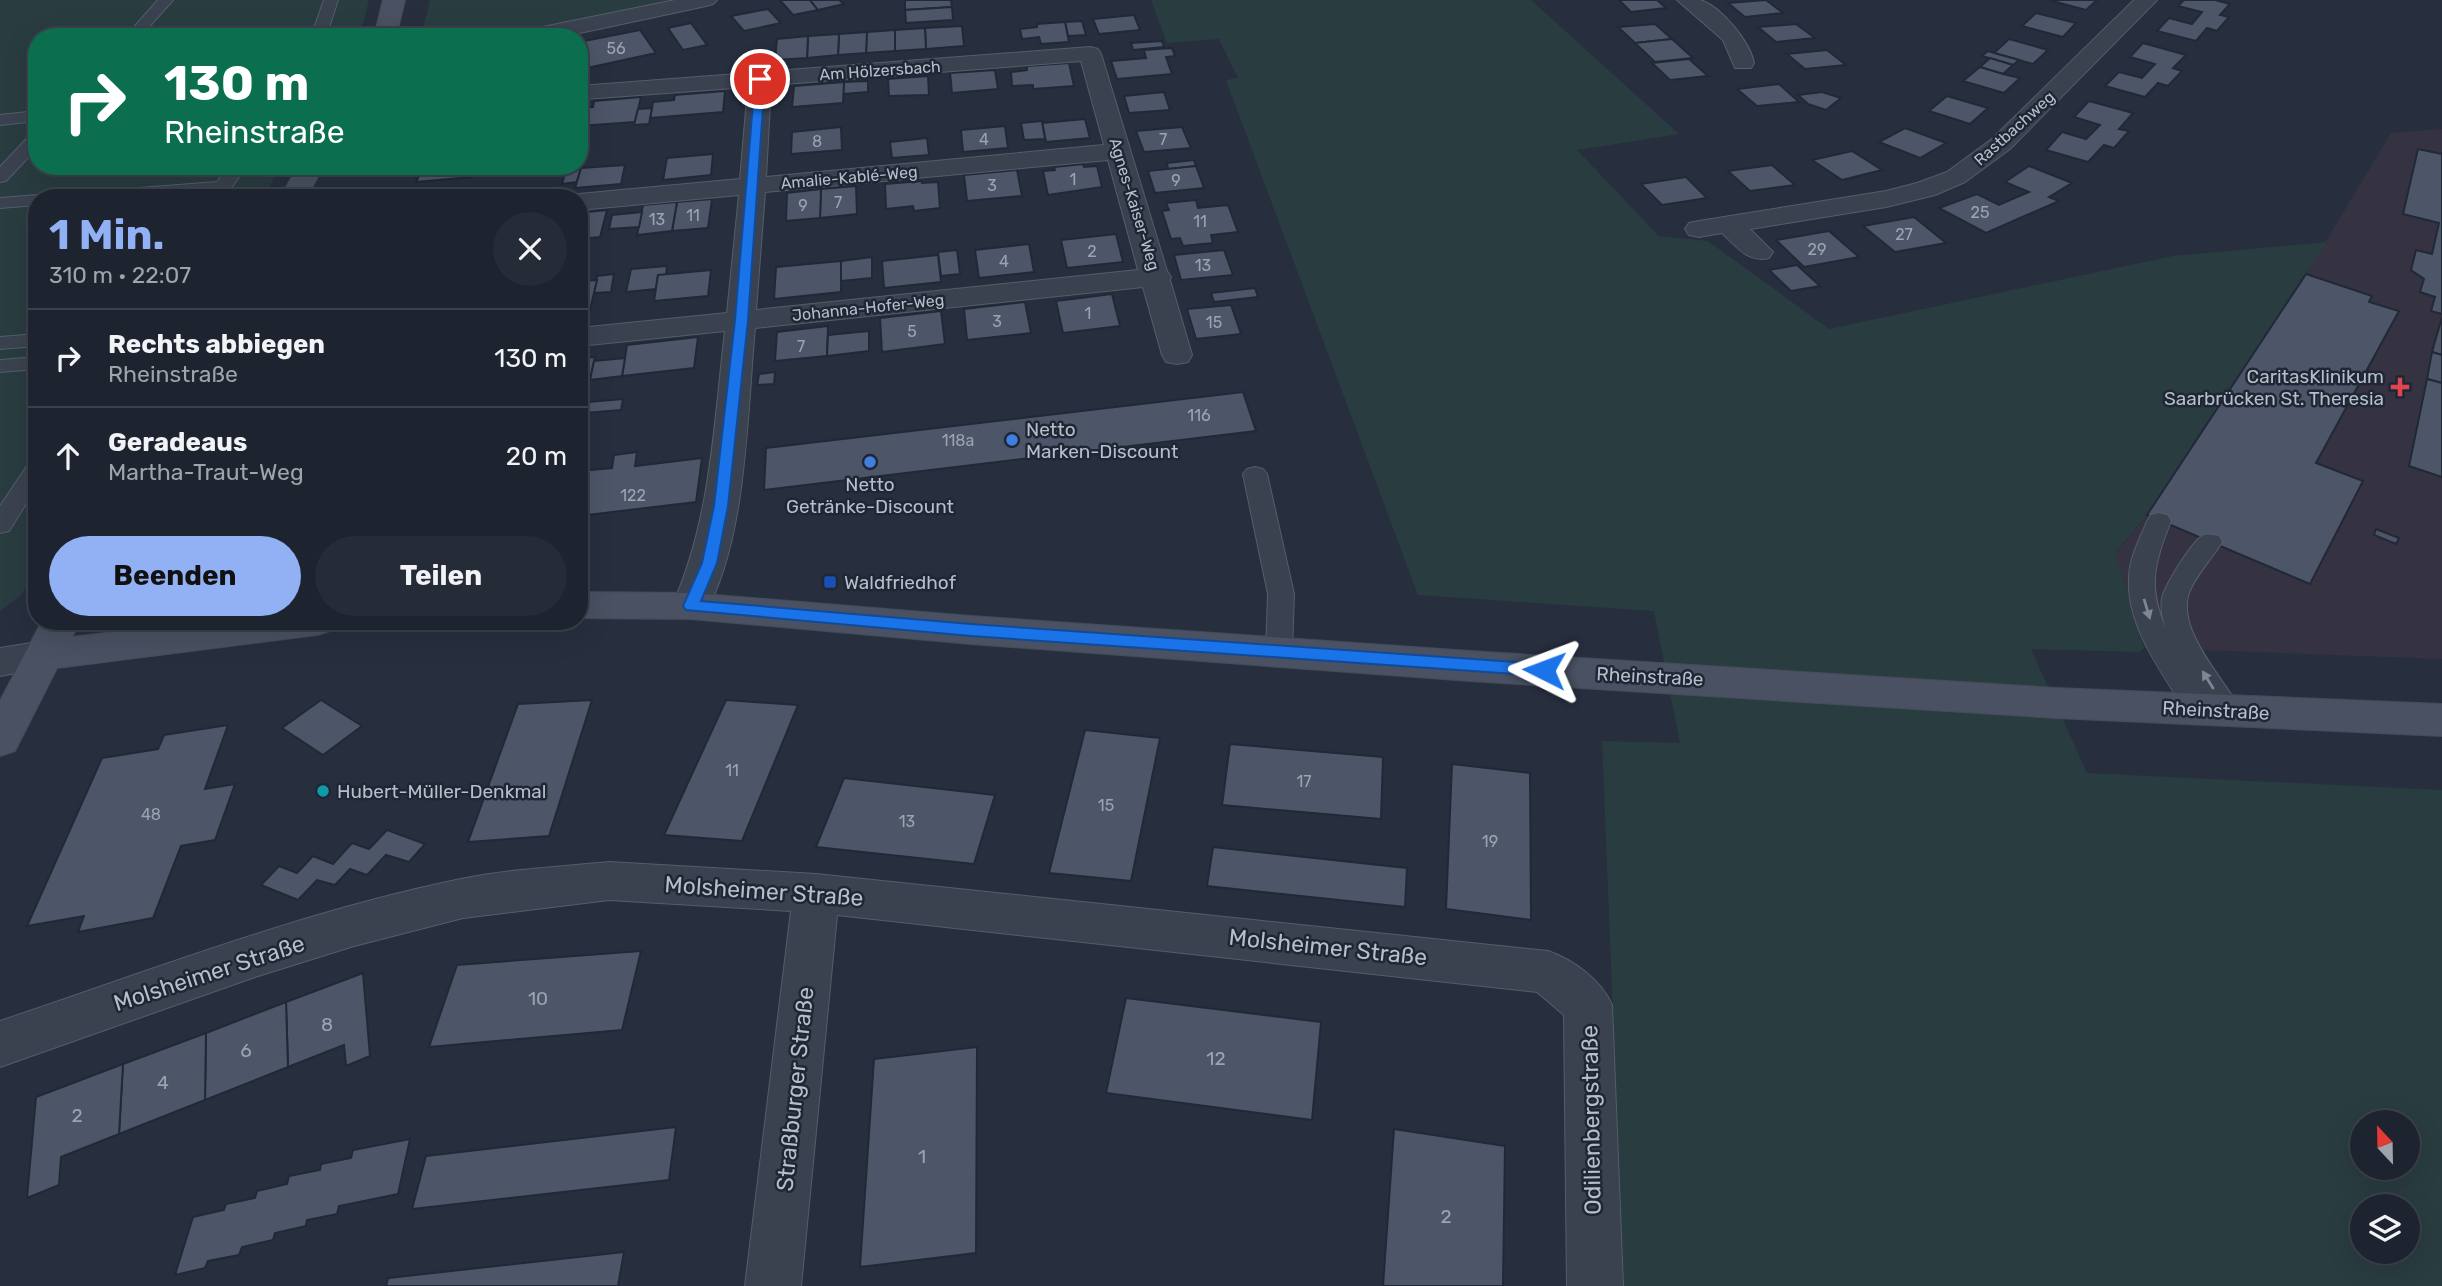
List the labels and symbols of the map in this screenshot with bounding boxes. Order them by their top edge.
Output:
house number: 56 [606,39,626,58]
pin [730,49,790,109]
street label: Am Hölzersbach [819,57,941,84]
street label: Rastbachweg [1970,87,2058,169]
house number: 4 [979,130,989,149]
house number: 7 [1159,130,1167,149]
house number: 8 [812,132,822,151]
street label: Agnes-Kaiser-Weg [1105,136,1164,273]
street label: Amalie-Kablé-Weg [780,162,918,193]
house number: 1 [1070,170,1076,189]
house number: 9 [1171,171,1181,190]
house number: 3 [987,176,997,195]
house number: 7 [834,193,842,212]
house number: 9 [798,196,808,215]
house number: 25 [1971,203,1989,222]
house number: 11 [686,206,700,225]
house number: 13 [649,210,665,229]
house number: 11 [1193,212,1207,231]
house number: 27 [1895,225,1913,244]
house number: 29 [1808,240,1826,259]
house number: 2 [1087,242,1097,261]
house number: 4 [999,252,1009,271]
house number: 13 [1195,256,1211,275]
street label: Johanna-Hofer-Weg [791,290,945,325]
house number: 1 [1085,304,1091,323]
house number: 3 [992,312,1002,331]
house number: 15 [1206,313,1222,332]
house number: 5 [907,322,917,341]
house number: 7 [797,337,805,356]
place label: CaritasKlinikum Saarbrücken St. Theresia [2164,365,2384,410]
marker: CaritasKlinikum Saarbrücken St. Theresia [2390,377,2410,397]
house number: 116 [1187,406,1211,425]
place label: Netto Marken-Discount [1026,418,1179,463]
house number: 118a [942,431,974,450]
marker: Netto Marken-Discount [1004,432,1020,448]
marker: Netto Getränke-Discount [862,454,878,470]
place label: Netto Getränke-Discount [786,473,955,518]
house number: 122 [620,486,646,505]
place label: Waldfriedhof [844,571,957,594]
marker: Waldfriedhof [822,574,838,590]
one-way arrow [2143,598,2153,619]
position arrow [1507,633,1581,707]
street label: Rheinstraße [1596,662,1704,691]
one-way arrow [2202,670,2215,689]
street label: Rheinstraße [2162,696,2270,725]
house number: 11 [725,761,739,780]
house number: 17 [1296,772,1312,791]
place label: Hubert-Müller-Denkmal [337,780,546,803]
marker: Hubert-Müller-Denkmal [315,783,331,799]
house number: 15 [1098,796,1114,815]
house number: 48 [141,805,161,824]
house number: 13 [899,812,915,831]
house number: 19 [1482,832,1498,851]
street label: Molsheimer Straße [664,870,864,912]
street label: Molsheimer Straße [1227,923,1429,971]
street label: Molsheimer Straße [110,929,308,1017]
street label: Straßburger Straße [770,985,820,1193]
house number: 10 [528,987,548,1010]
house number: 8 [321,1013,333,1036]
street label: Odilienbergstraße [1575,1025,1607,1215]
house number: 6 [240,1039,252,1062]
house number: 12 [1206,1047,1226,1070]
house number: 4 [157,1071,169,1094]
house number: 2 [71,1104,83,1127]
north arrow [2350,1110,2420,1180]
house number: 1 [918,1145,926,1168]
house number: 2 [1440,1205,1452,1228]

